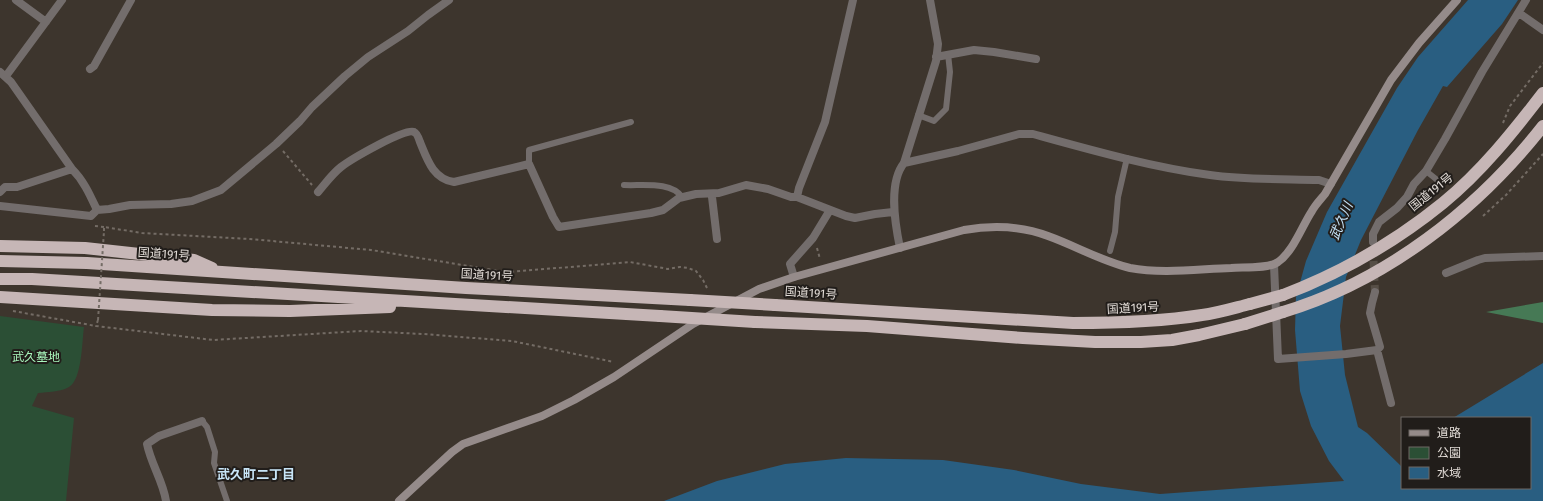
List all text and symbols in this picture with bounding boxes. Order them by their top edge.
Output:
street label: 国道191号 [1406,170,1456,214]
water label: 武久川 [1326,198,1356,242]
street label: 国道191号 [137,245,191,263]
street label: 国道191号 [460,267,514,283]
street label: 国道191号 [784,284,838,302]
street label: 国道191号 [1106,300,1160,316]
park label: 武久墓地 [12,350,60,364]
legend [1401,417,1531,489]
text: 道路 [1437,426,1461,440]
text: 公園 [1437,446,1461,460]
text: 水域 [1437,466,1461,480]
district label: 武久町二丁目 [217,467,295,482]

